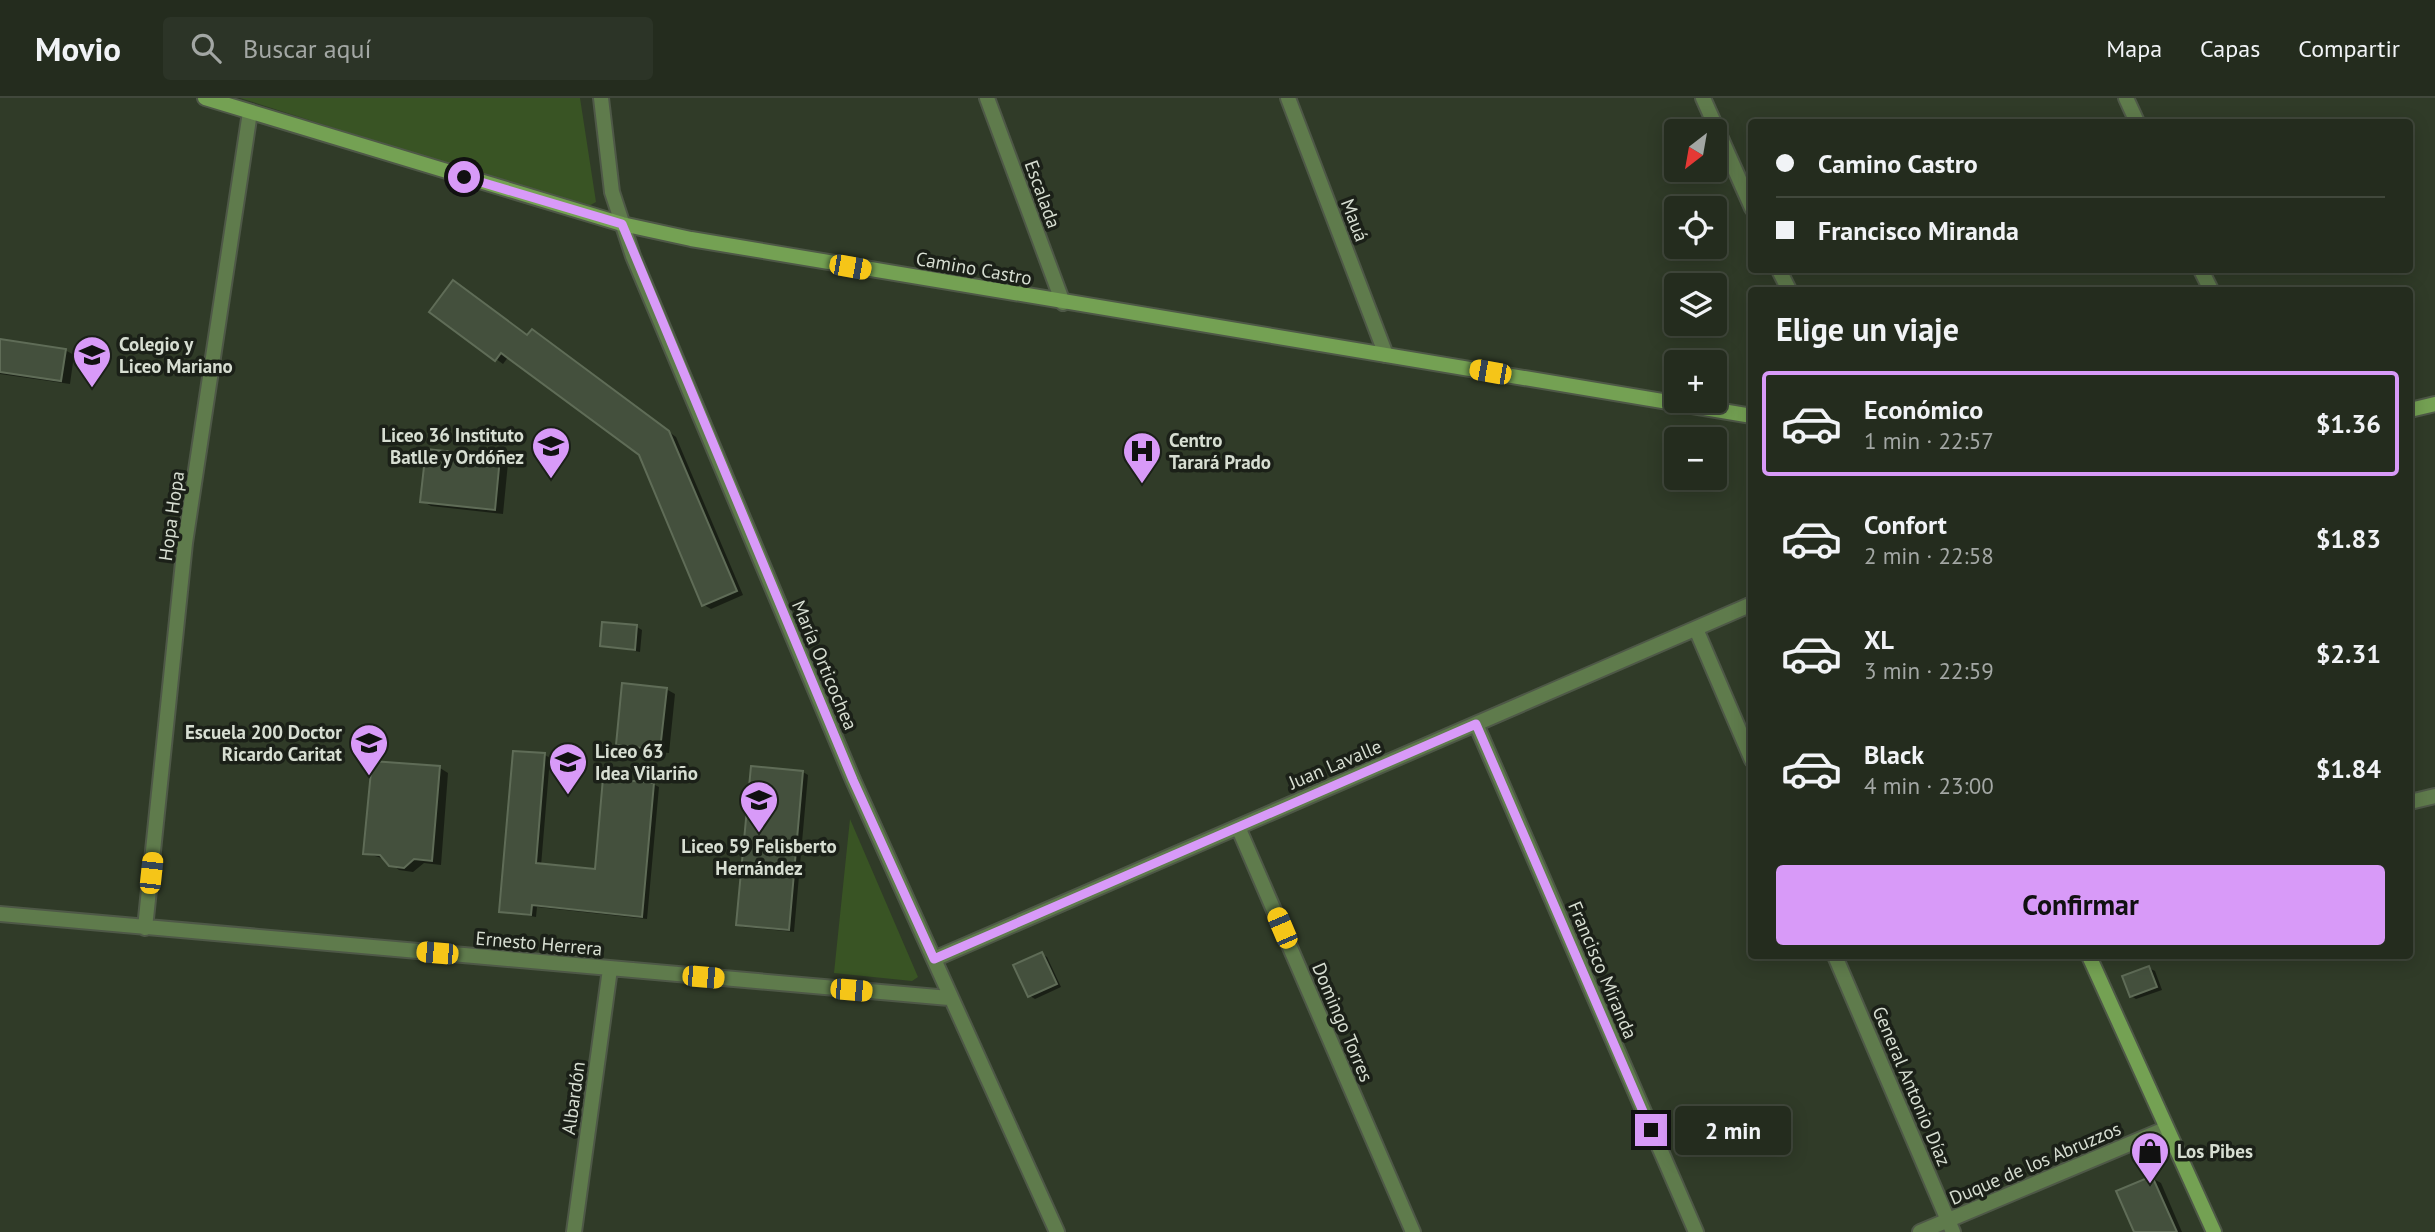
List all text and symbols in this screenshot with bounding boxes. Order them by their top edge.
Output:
search box [163,17,653,80]
text: Movio [35,27,121,70]
icon: search [187,29,225,67]
text: Buscar aquí [243,32,371,65]
text: Mapa [2106,33,2162,64]
text: Capas [2200,33,2260,64]
text: Compartir [2298,33,2400,64]
north arrow [1664,119,1727,182]
map controls [1664,119,1727,490]
text: Camino Castro [1818,147,1978,180]
street label: Escalada [1020,157,1066,231]
route start [448,161,480,193]
street label: Mauá [1336,195,1374,245]
button: locate [1664,196,1727,259]
text: Francisco Miranda [1818,214,2019,247]
street label: Camino Castro [914,246,1034,290]
car [828,253,873,281]
button: layers [1664,273,1727,336]
text: Elige un viaje [1776,308,1959,350]
place label: Colegio y Liceo Mariano [119,332,233,378]
school or university icon: Colegio y Liceo Mariano [71,334,113,389]
button: + [1664,350,1727,413]
car [1468,358,1513,386]
icon: car [1780,392,1843,455]
text: Económico [1864,393,1983,426]
text: $1.36 [2316,407,2381,440]
place label: Liceo 36 Instituto Batlle y Ordóñez [381,423,524,469]
school or university icon: Liceo 36 Instituto Batlle y Ordóñez [530,425,572,480]
text: 1 min · 22:57 [1864,426,1994,455]
button: − [1664,427,1727,490]
place label: Centro Tarará Prado [1169,428,1271,474]
hospital icon: Centro Tarará Prado [1121,430,1163,485]
street label: Hopa Hopa [153,470,189,562]
icon: car [1780,507,1843,570]
text: Confort [1864,508,1947,541]
text: $1.83 [2316,522,2381,555]
text: 2 min · 22:58 [1864,541,1994,570]
street label: María Orticochea [787,597,863,733]
icon: car [1780,622,1843,685]
text: XL [1864,623,1894,656]
text: $2.31 [2316,637,2381,670]
text: 3 min · 22:59 [1864,656,1994,685]
place label: Escuela 200 Doctor Ricardo Caritat [185,720,342,766]
school or university icon: Escuela 200 Doctor Ricardo Caritat [348,722,390,777]
street label: Juan Lavalle [1284,734,1385,795]
icon: car [1780,737,1843,800]
text: Black [1864,738,1924,771]
place label: Liceo 63 Idea Vilariño [595,739,698,785]
school or university icon: Liceo 63 Idea Vilariño [547,741,589,796]
text: $1.84 [2316,752,2381,785]
text: 4 min · 23:00 [1864,771,1994,800]
school or university icon: Liceo 59 Felisberto Hernández [738,779,780,834]
place label: Liceo 59 Felisberto Hernández [681,834,837,880]
car [139,851,164,895]
button: Confirmar [1776,865,2385,945]
street label: Francisco Miranda [1563,898,1643,1042]
car [1265,905,1300,951]
street label: Ernesto Herrera [475,926,603,960]
car [416,941,459,965]
street label: Domingo Torres [1307,959,1379,1085]
car [682,965,725,989]
car [830,978,873,1002]
street label: General Antonio Díaz [1867,1002,1957,1170]
street label: Albardón [556,1060,590,1136]
callout: 2 min [1676,1105,1791,1154]
route end [1635,1114,1667,1146]
text: 2 min [1705,1116,1761,1145]
street label: Duque de los Abruzzos [1946,1116,2124,1210]
shop icon: Los Pibes [2129,1130,2171,1185]
place label: Los Pibes [2177,1139,2253,1163]

